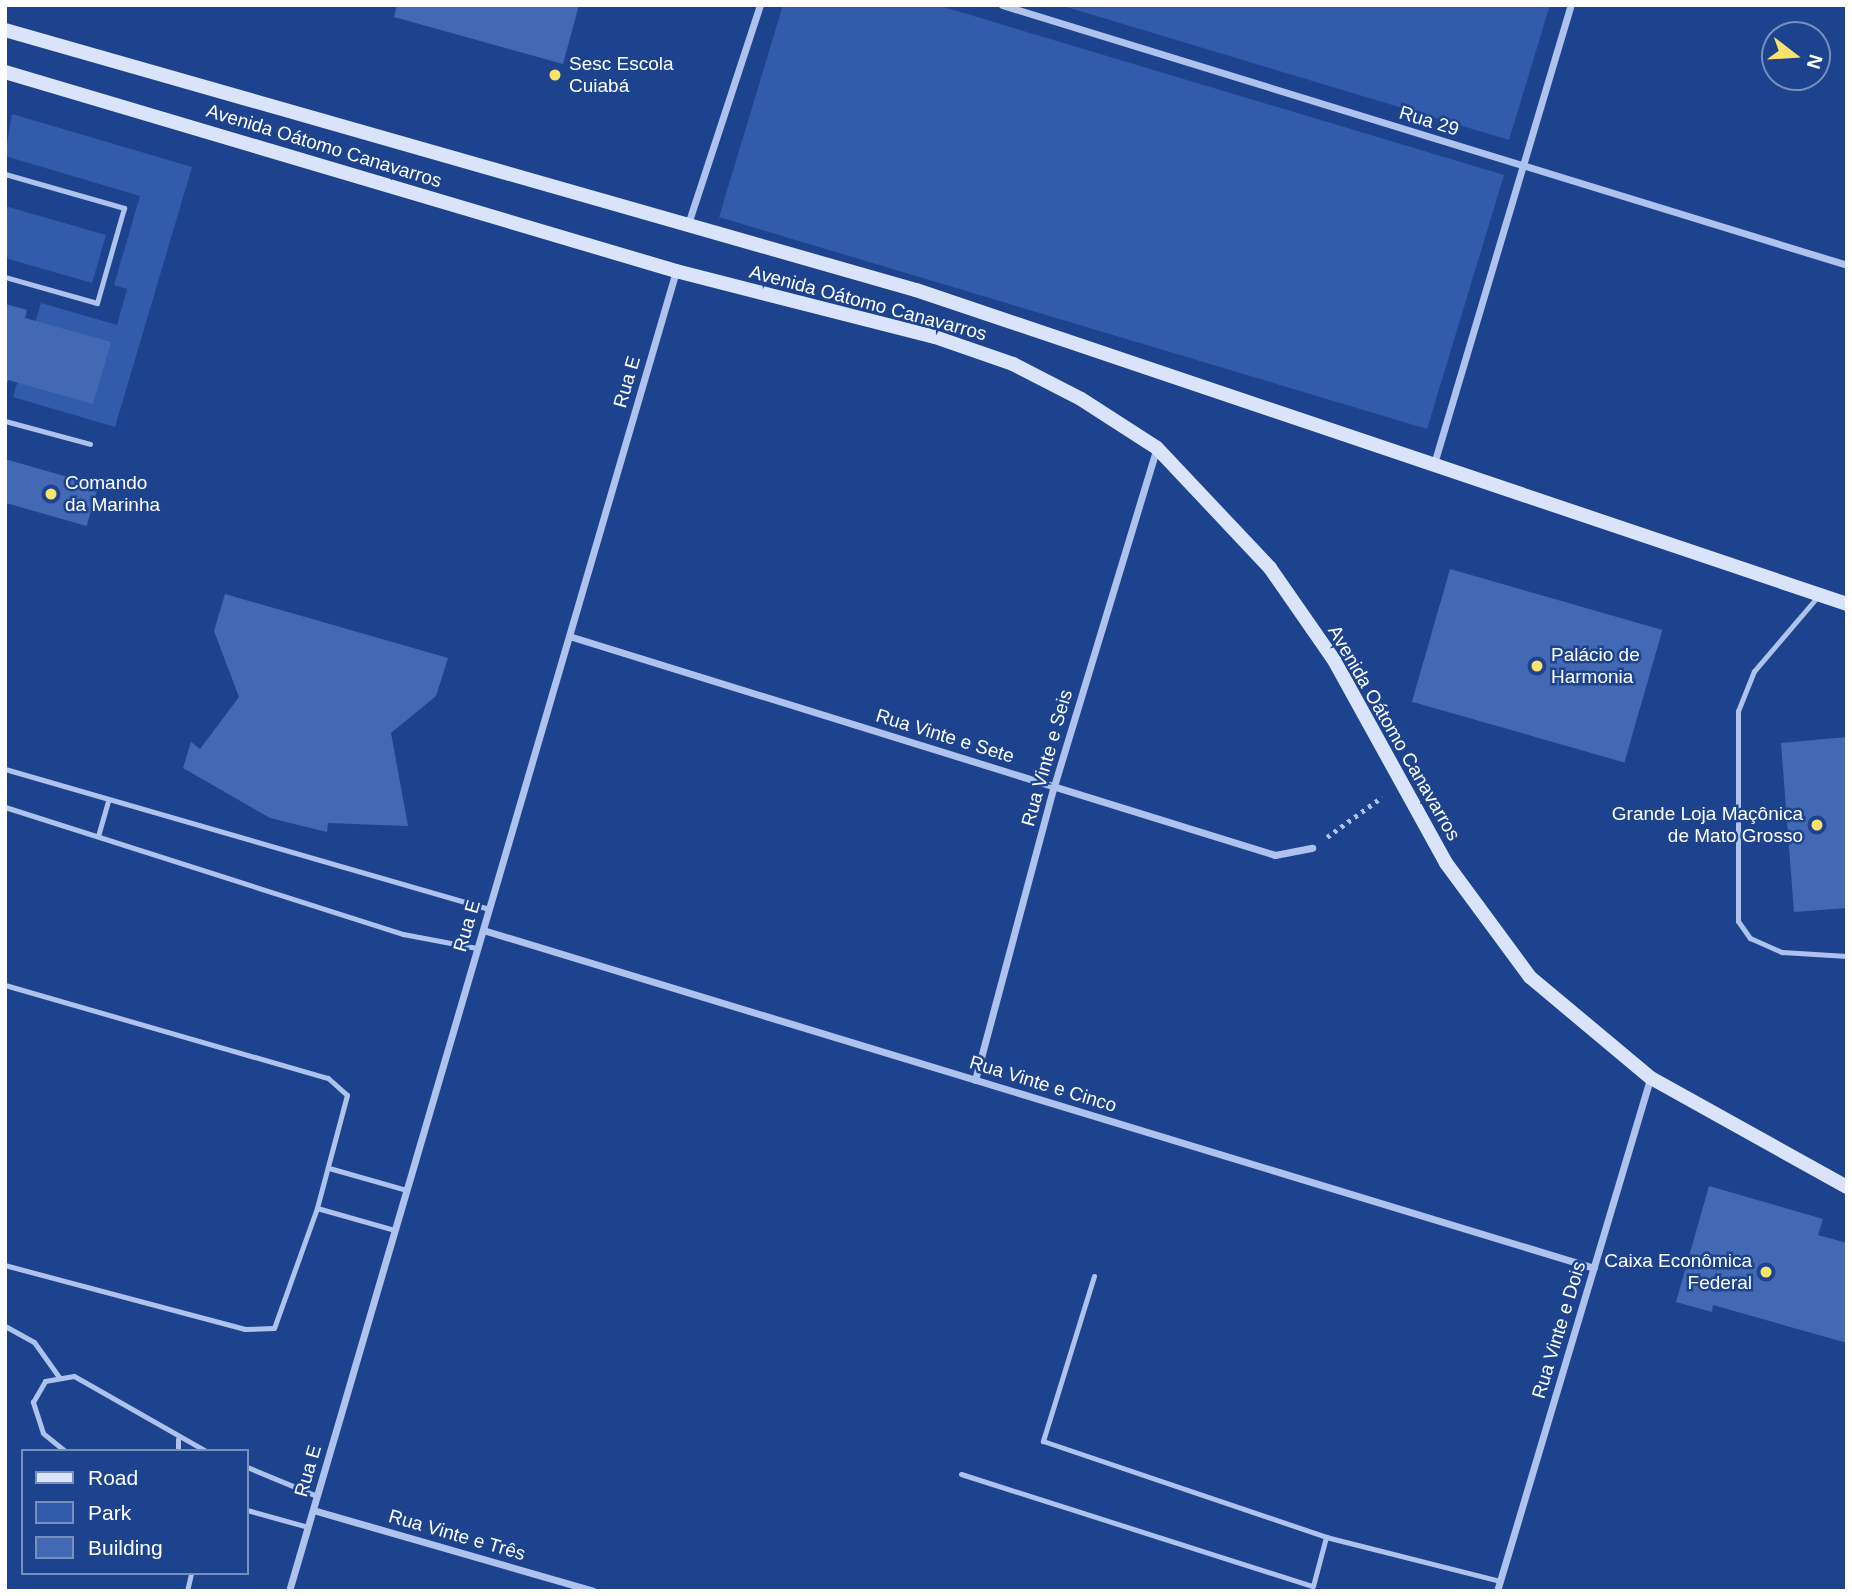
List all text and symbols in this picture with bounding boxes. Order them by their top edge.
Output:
north arrow [1761,21,1831,91]
text: N [1803,52,1827,71]
place label: Sesc Escola Cuiabá [569,53,674,97]
marker: Sesc Escola Cuiabá [547,67,563,83]
street label: Avenida Oátomo Canavarros [204,99,444,193]
street label: Rua 29 [1396,101,1462,141]
street label: Avenida Oátomo Canavarros [747,260,989,346]
street label: Rua E [609,353,645,411]
place label: Comando da Marinha [65,472,160,516]
marker: Comando da Marinha [43,486,59,502]
street label: Avenida Oátomo Canavarros [1323,621,1465,845]
place label: Palácio de Harmonia [1551,644,1640,688]
marker: Palácio de Harmonia [1529,658,1545,674]
street label: Rua Vinte e Seis [1017,687,1077,829]
street label: Rua Vinte e Sete [873,704,1017,768]
place label: Grande Loja Maçônica de Mato Grosso [1612,803,1803,847]
marker: Grande Loja Maçônica de Mato Grosso [1809,817,1825,833]
street label: Rua E [449,897,485,955]
street label: Rua Vinte e Cinco [967,1051,1119,1117]
place label: Caixa Econômica Federal [1604,1250,1752,1294]
street label: Rua Vinte e Dois [1527,1259,1591,1401]
marker: Caixa Econômica Federal [1758,1264,1774,1280]
street label: Rua E [290,1442,326,1500]
legend [21,1449,248,1575]
text: Road [88,1466,138,1489]
text: Park [88,1501,131,1524]
street label: Rua Vinte e Três [386,1505,528,1565]
text: Building [88,1536,163,1559]

